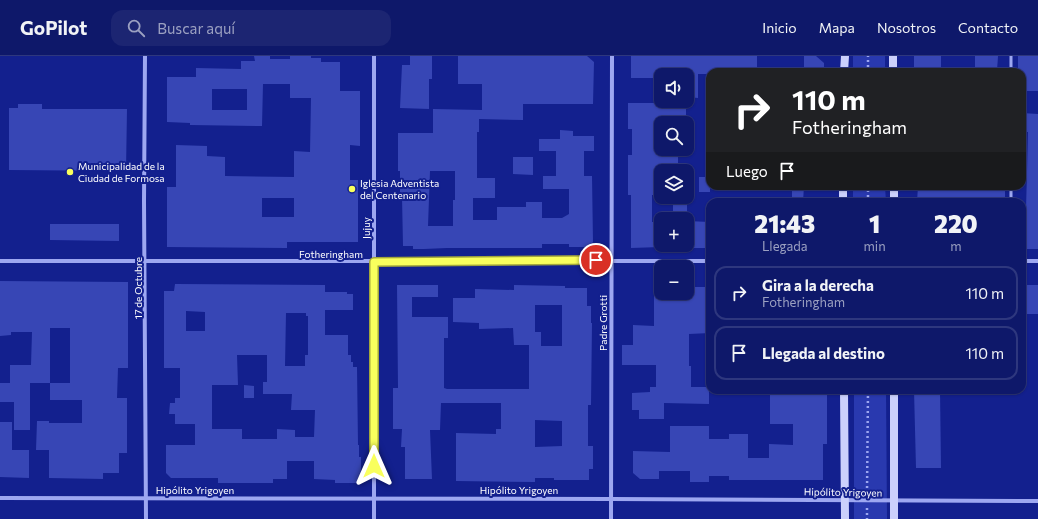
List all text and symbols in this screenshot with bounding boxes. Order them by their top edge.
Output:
search box [111,10,391,46]
text: GoPilot [20,16,87,39]
icon: search [125,17,147,39]
text: Buscar aquí [157,19,235,37]
text: Inicio [762,19,797,36]
text: Mapa [819,19,855,36]
text: Nosotros [877,19,936,36]
text: Contacto [958,19,1018,36]
map controls [654,68,694,300]
button: sound [654,68,694,108]
text: 110 m [792,82,866,116]
icon: right [726,84,778,136]
button: search [654,116,694,156]
text: Fotheringham [792,116,907,138]
place label: Municipalidad de la Ciudad de Formosa [78,160,165,184]
icon: arrive [776,160,798,182]
text: Luego [726,162,768,180]
button: layers [654,164,694,204]
marker: Municipalidad de la Ciudad de Formosa [65,167,75,177]
place label: Iglesia Adventista del Centenario [360,177,439,201]
marker: Iglesia Adventista del Centenario [347,184,357,194]
text: 21:43 [754,209,815,238]
text: 1 [869,209,880,238]
text: 220 [934,209,978,238]
button: + [654,212,694,252]
street label: Jujuy [360,217,372,239]
text: Llegada [762,238,808,254]
text: min [864,238,886,254]
text: m [950,238,962,254]
pin [579,243,613,277]
street label: Fotheringham [299,248,363,260]
icon: arrive [585,249,607,271]
street label: 17 de Octubre [132,257,144,319]
button: − [654,260,694,300]
text: Gira a la derecha [762,276,874,294]
icon: right [728,282,750,304]
text: 110 m [965,284,1004,302]
text: Fotheringham [762,294,845,310]
street label: Padre Grotti [597,295,609,351]
icon: arrive [728,342,750,364]
text: Llegada al destino [762,344,885,362]
text: 110 m [965,344,1004,362]
position arrow [353,445,395,487]
street label: Hipólito Yrigoyen [156,484,234,496]
street label: Hipólito Yrigoyen [480,484,558,496]
street label: Hipólito Yrigoyen [804,485,882,499]

